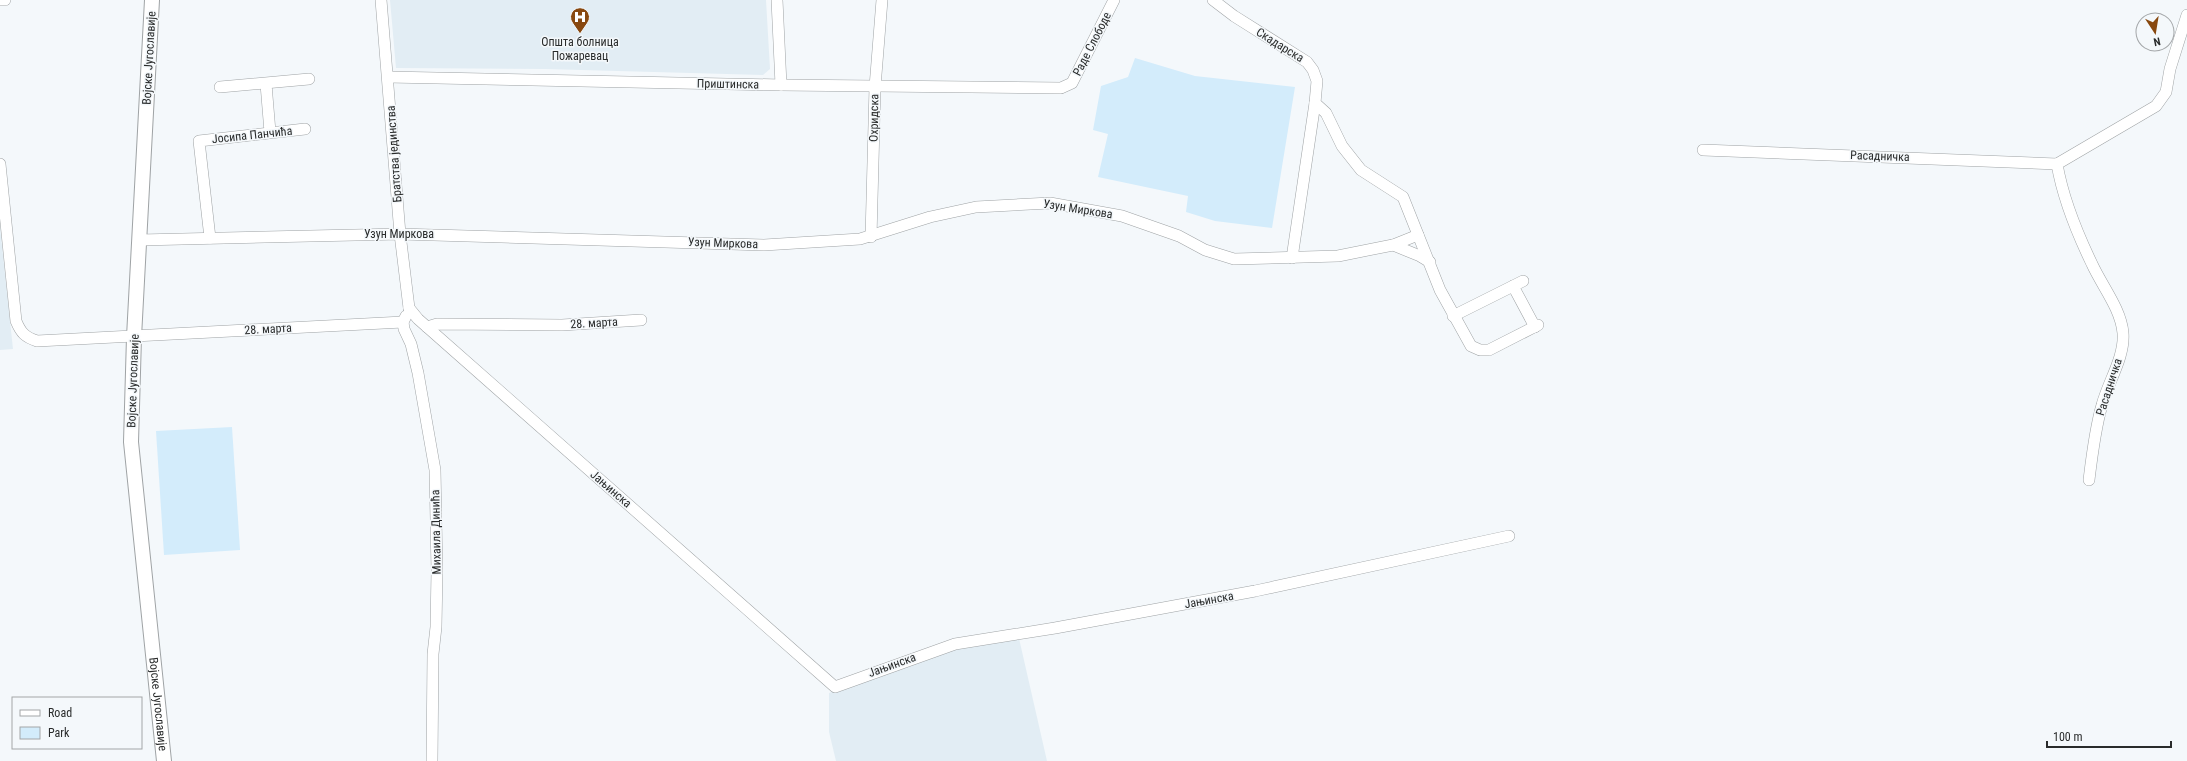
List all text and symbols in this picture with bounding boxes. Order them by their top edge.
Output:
hospital icon: Општа болница Пожаревац [569,6,591,34]
street label: Раде Слободе [1070,9,1114,78]
street label: Војске Југославије [140,10,158,105]
north arrow [2135,12,2175,52]
street label: Скадарска [1254,25,1307,65]
text: N [2152,34,2162,48]
place label: Општа болница Пожаревац [541,35,619,63]
street label: Приштинска [697,76,760,92]
street label: Охридска [867,94,881,142]
street label: Братства јединства [384,105,404,203]
street label: Јосипа Панчића [211,124,293,146]
street label: Расадничка [1850,148,1910,164]
street label: Узун Миркова [1042,197,1114,221]
street label: Узун Миркова [364,227,434,241]
street label: Узун Миркова [688,235,759,251]
street label: 28. марта [570,315,618,331]
street label: 28. марта [244,321,292,337]
street label: Војске Југославије [124,333,142,428]
street label: Расадничка [2093,356,2125,417]
street label: Јањинска [588,467,635,511]
street label: Михаила Динића [428,489,444,575]
street label: Јањинска [1183,589,1235,611]
street label: Јањинска [866,650,918,680]
street label: Војске Југославије [146,657,170,752]
legend [12,697,142,749]
text: Road [48,706,72,720]
scale bar [2047,723,2171,749]
text: Park [48,726,70,740]
text: 100 m [2053,730,2083,744]

